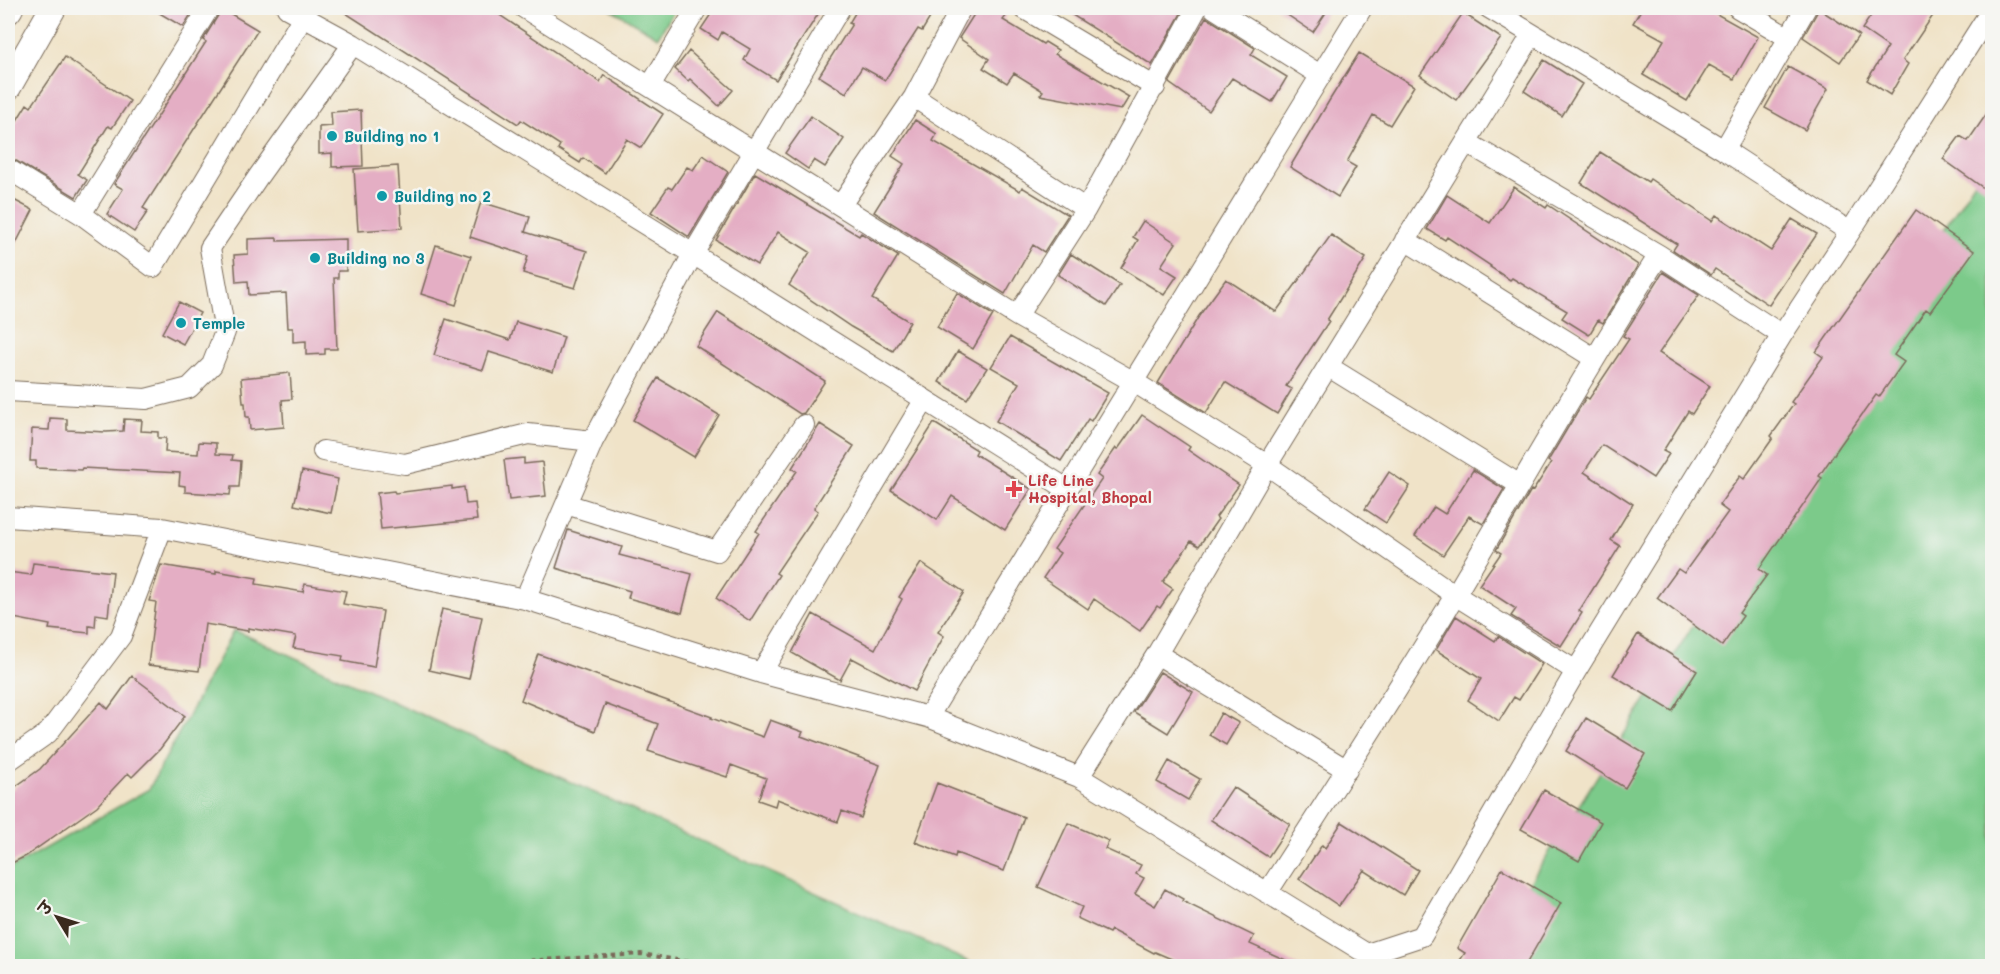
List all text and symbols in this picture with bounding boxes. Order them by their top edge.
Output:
place label: Building no 1 [344,126,439,146]
marker: Building no 1 [325,129,339,143]
place label: Building no 2 [394,186,491,206]
marker: Building no 2 [375,189,389,203]
place label: Building no 3 [327,248,424,268]
marker: Building no 3 [308,251,322,265]
place label: Temple [193,313,245,333]
marker: Temple [174,316,188,330]
place label: Life Line Hospital, Bhopal [1028,470,1152,507]
marker: Life Line Hospital, Bhopal [1005,480,1023,498]
north arrow [27,887,87,947]
text: उ [32,896,57,920]

